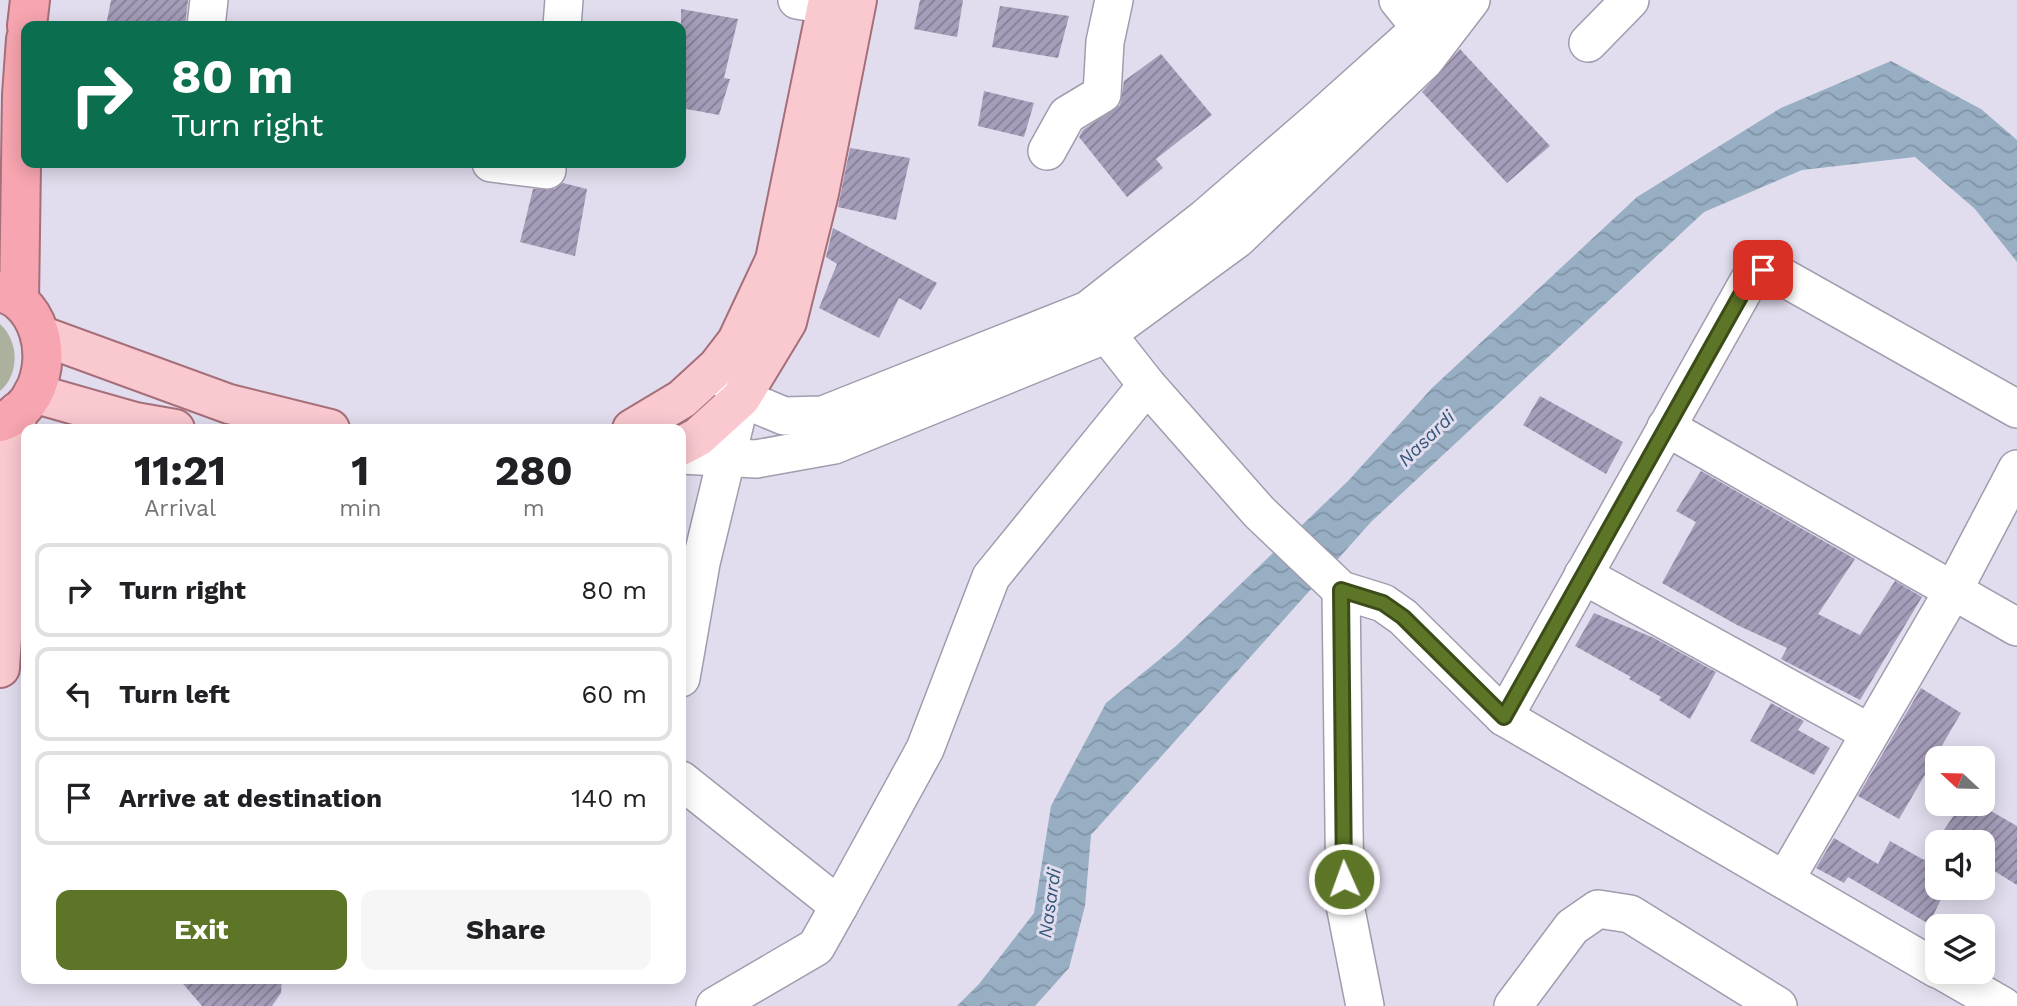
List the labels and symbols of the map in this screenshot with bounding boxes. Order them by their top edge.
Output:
pin [1733,240,1793,300]
water label: Nasardi [1393,405,1460,471]
north arrow [1925,746,1995,816]
position arrow [1307,842,1381,916]
water label: Nasardi [1033,866,1066,939]

